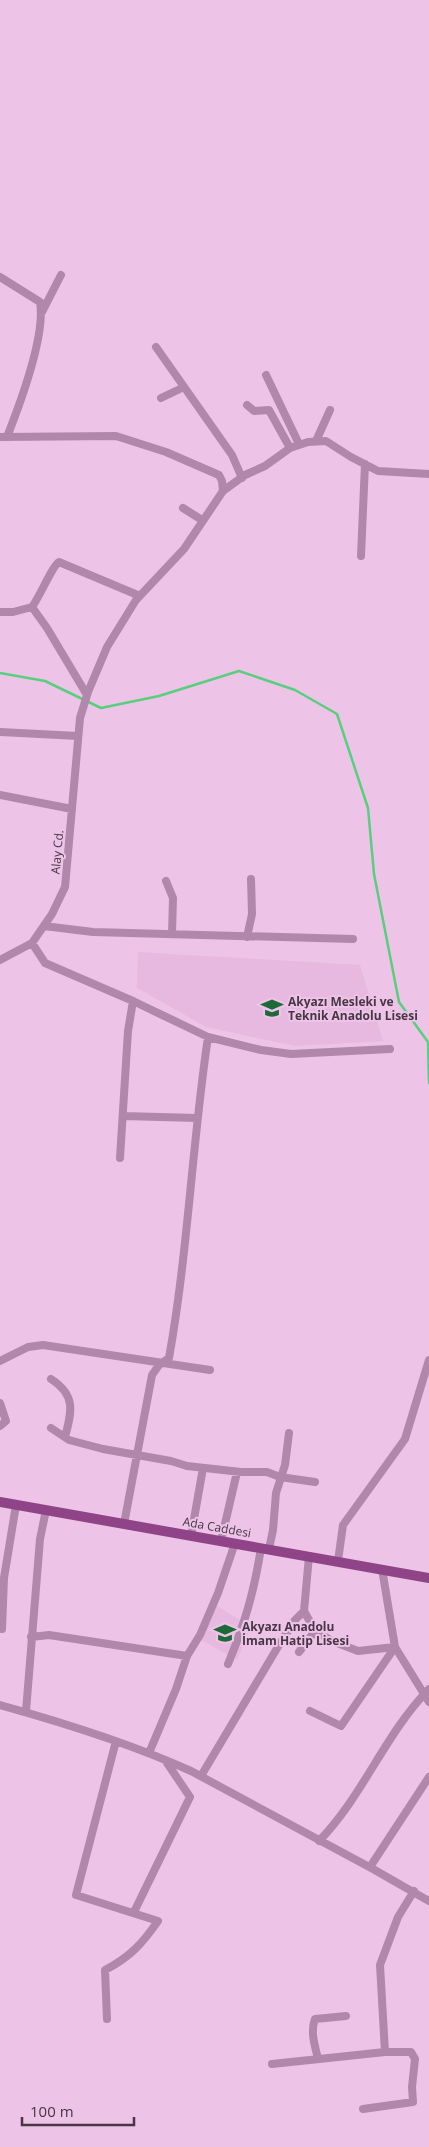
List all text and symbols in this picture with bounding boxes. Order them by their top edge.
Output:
street label: Alay Cd. [47,829,67,875]
place label: Akyazı Mesleki ve Teknik Anadolu Lisesi [288,993,418,1024]
school or university icon: Akyazı Mesleki ve Teknik Anadolu Lisesi [259,995,285,1021]
street label: Ada Caddesi [181,1513,253,1541]
place label: Akyazı Anadolu İmam Hatip Lisesi [242,1618,349,1649]
school or university icon: Akyazı Anadolu İmam Hatip Lisesi [212,1620,238,1646]
scale bar [22,2094,135,2126]
text: 100 m [30,2101,74,2121]

